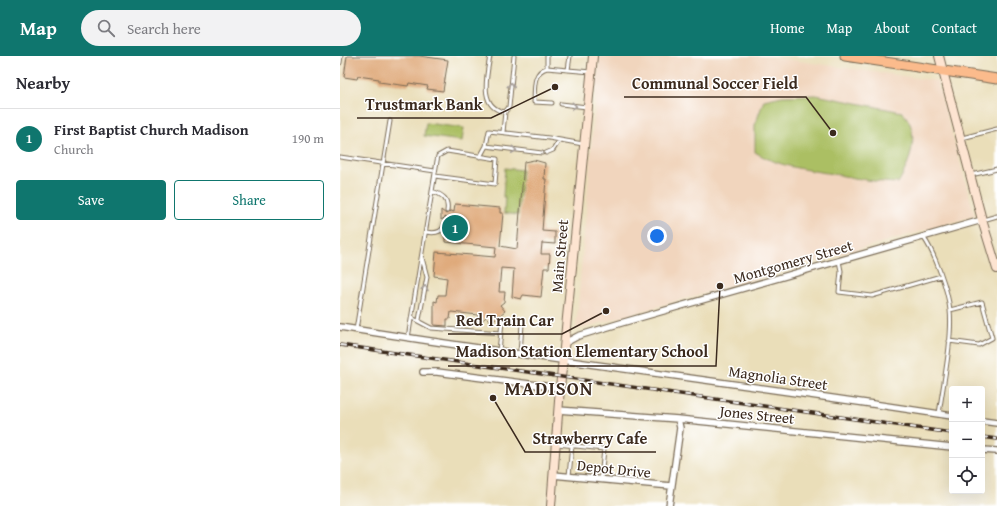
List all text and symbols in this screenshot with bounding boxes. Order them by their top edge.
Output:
search box [81,10,361,46]
text: Map [20,14,57,42]
icon: search [95,17,117,39]
text: Search here [127,18,201,39]
text: Home [770,18,805,38]
text: Map [827,18,852,38]
text: About [874,18,910,38]
text: Contact [932,18,977,38]
callout: Communal Soccer Field [624,69,806,97]
text: Nearby [16,70,70,95]
text: Communal Soccer Field [632,71,799,95]
one-way arrow [507,82,516,88]
callout: Trustmark Bank [357,90,491,118]
text: Trustmark Bank [365,92,484,116]
one-way arrow [571,101,577,110]
text: First Baptist Church Madison [54,119,249,140]
text: 1 [26,129,32,148]
text: 190 m [292,129,324,148]
text: Church [54,140,93,159]
one-way arrow [511,145,517,154]
button: Save [16,180,166,220]
button: Share [174,180,324,220]
pin: 1 [442,213,468,243]
street label: Main Street [546,218,573,293]
your location [647,226,667,246]
street label: Montgomery Street [731,234,856,289]
one-way arrow [420,285,428,291]
callout: Red Train Car [448,306,562,334]
text: Red Train Car [456,308,555,332]
callout: Madison Station Elementary School [448,338,716,366]
text: Madison Station Elementary School [456,339,708,363]
street label: Magnolia Street [727,360,830,395]
district label: MADISON [505,374,593,402]
map controls [949,386,985,494]
button: + [949,386,985,422]
street label: Jones Street [717,400,796,429]
button: − [949,422,985,458]
callout: Strawberry Cafe [525,424,656,452]
text: Strawberry Cafe [533,426,648,450]
street label: Depot Drive [576,454,652,483]
button: locate [949,458,985,494]

